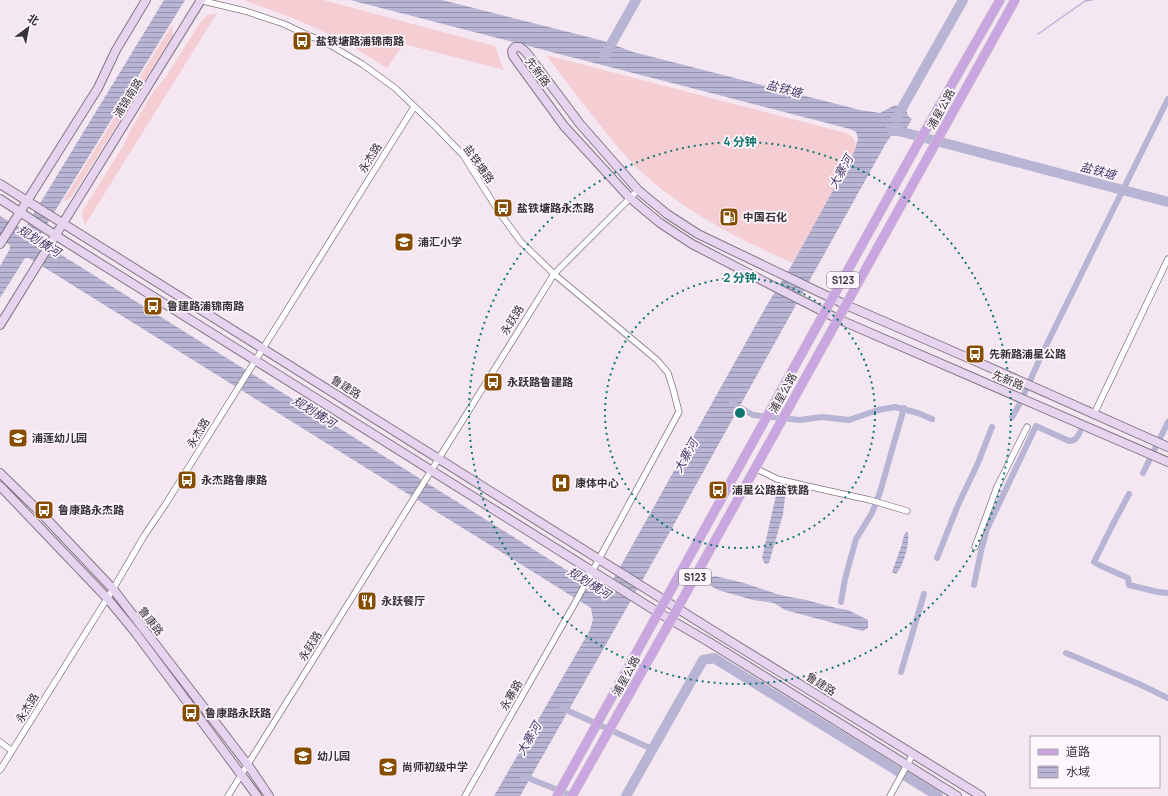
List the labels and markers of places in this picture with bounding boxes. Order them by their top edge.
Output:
bus stop icon: 盐铁塘路浦锦南路 [291,30,313,52]
place label: 盐铁塘路浦锦南路 [316,33,405,48]
bus stop icon: 盐铁塘路永杰路 [492,197,514,219]
place label: 盐铁塘路永杰路 [517,200,595,215]
fuel station icon: 中国石化 [718,206,740,228]
place label: 中国石化 [743,209,787,224]
school or university icon: 浦汇小学 [393,231,415,253]
place label: 浦汇小学 [418,234,462,249]
bus stop icon: 鲁建路浦锦南路 [142,295,164,317]
place label: 鲁建路浦锦南路 [167,298,245,313]
bus stop icon: 先新路浦星公路 [964,343,986,365]
place label: 先新路浦星公路 [989,346,1067,361]
bus stop icon: 永跃路鲁建路 [482,371,504,393]
place label: 永跃路鲁建路 [507,374,574,389]
centre of rings [733,406,747,420]
school or university icon: 浦莲幼儿园 [7,427,29,449]
place label: 浦莲幼儿园 [32,430,87,445]
bus stop icon: 永杰路鲁康路 [176,469,198,491]
place label: 永杰路鲁康路 [201,472,268,487]
hospital icon: 康体中心 [550,472,572,494]
place label: 康体中心 [575,475,619,490]
bus stop icon: 浦星公路盐铁路 [707,479,729,501]
place label: 浦星公路盐铁路 [732,482,810,497]
bus stop icon: 鲁康路永杰路 [33,499,55,521]
place label: 鲁康路永杰路 [58,502,125,517]
restaurant icon: 永跃餐厅 [356,590,378,612]
place label: 永跃餐厅 [381,593,425,608]
bus stop icon: 鲁康路永跃路 [180,702,202,724]
place label: 鲁康路永跃路 [205,705,272,720]
school or university icon: 幼儿园 [292,745,314,767]
place label: 幼儿园 [317,748,350,763]
school or university icon: 尚师初级中学 [377,756,399,778]
place label: 尚师初级中学 [402,759,468,774]

